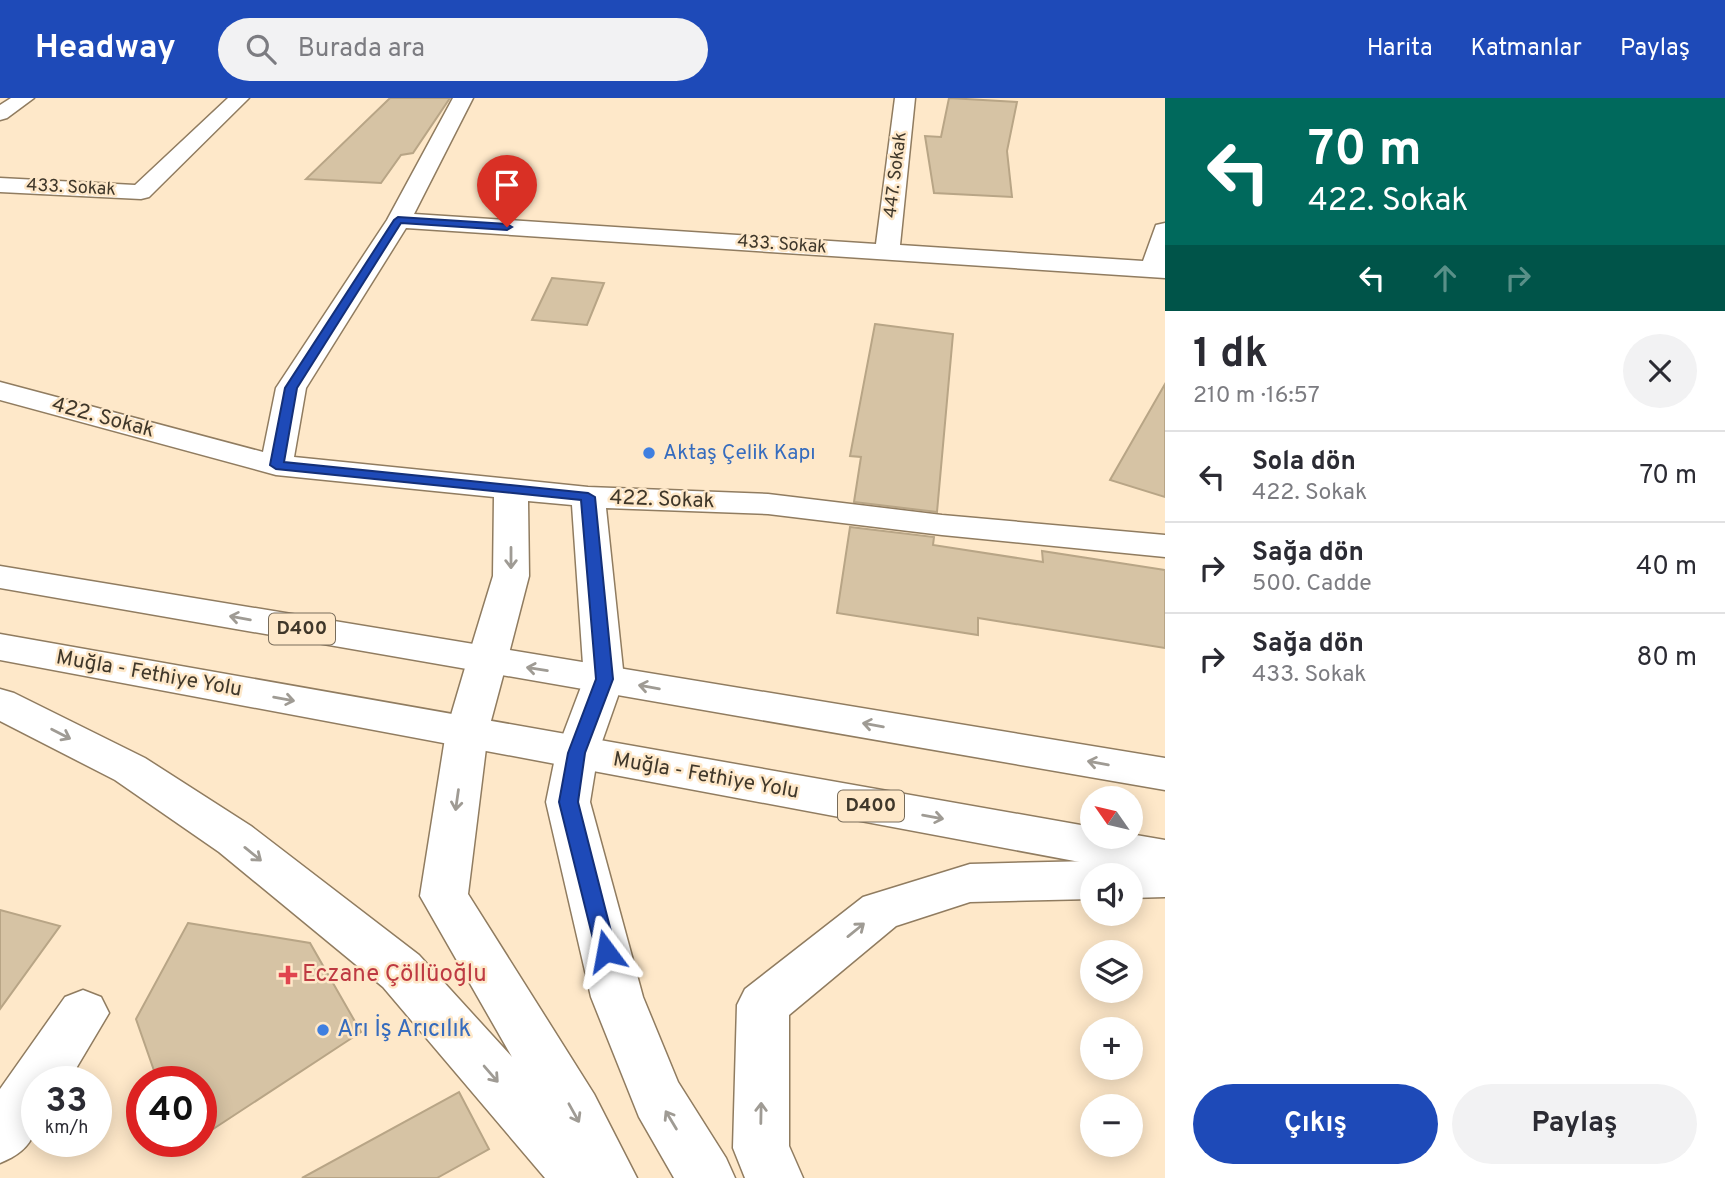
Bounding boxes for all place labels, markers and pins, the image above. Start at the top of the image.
pin [477,155,537,227]
place label: Aktaş Çelik Kapı [663,440,816,467]
marker: Aktaş Çelik Kapı [641,445,657,461]
place label: Eczane Çöllüoğlu [302,960,487,990]
marker: Eczane Çöllüoğlu [280,967,296,983]
place label: Arı İş Arıcılık [337,1014,471,1045]
marker: Arı İş Arıcılık [315,1022,331,1038]

